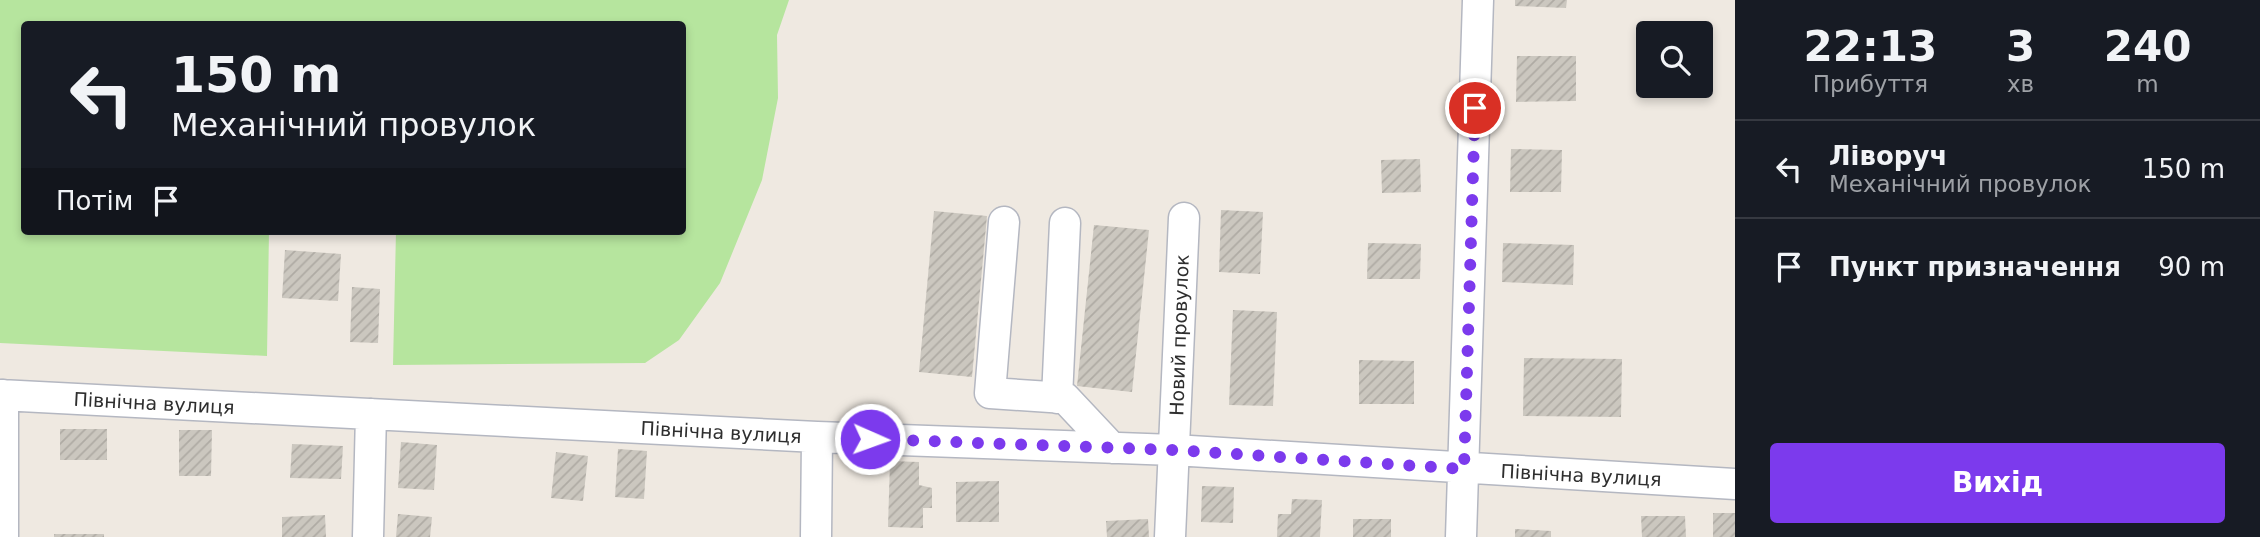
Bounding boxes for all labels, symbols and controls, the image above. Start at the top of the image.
map controls [1636,21,1713,98]
button: search [1636,21,1713,98]
text: 22:13 [1804,22,1937,71]
text: 3 [2006,22,2035,71]
text: 240 [2104,22,2191,71]
text: 150 m [171,47,341,104]
icon: left [56,49,147,140]
text: Прибуття [1813,71,1928,97]
text: хв [2007,71,2034,97]
text: m [2136,71,2159,97]
pin [1445,78,1505,138]
icon: arrive [1456,89,1494,127]
text: Механічний провулок [171,106,536,144]
text: Ліворуч [1829,141,1947,171]
icon: left [1770,150,1808,188]
text: 150 m [2142,154,2225,184]
text: Механічний провулок [1829,171,2092,197]
icon: arrive [147,182,185,220]
text: Потім [56,186,133,216]
icon: arrive [1770,248,1808,286]
text: Пункт призначення [1829,252,2121,282]
text: 90 m [2158,252,2225,282]
street label: Новий провулок [1165,254,1193,416]
street label: Північна вулиця [73,388,235,418]
position arrow [833,402,907,476]
street label: Північна вулиця [640,417,802,447]
button: Вихід [1770,443,2225,523]
street label: Північна вулиця [1500,460,1662,490]

